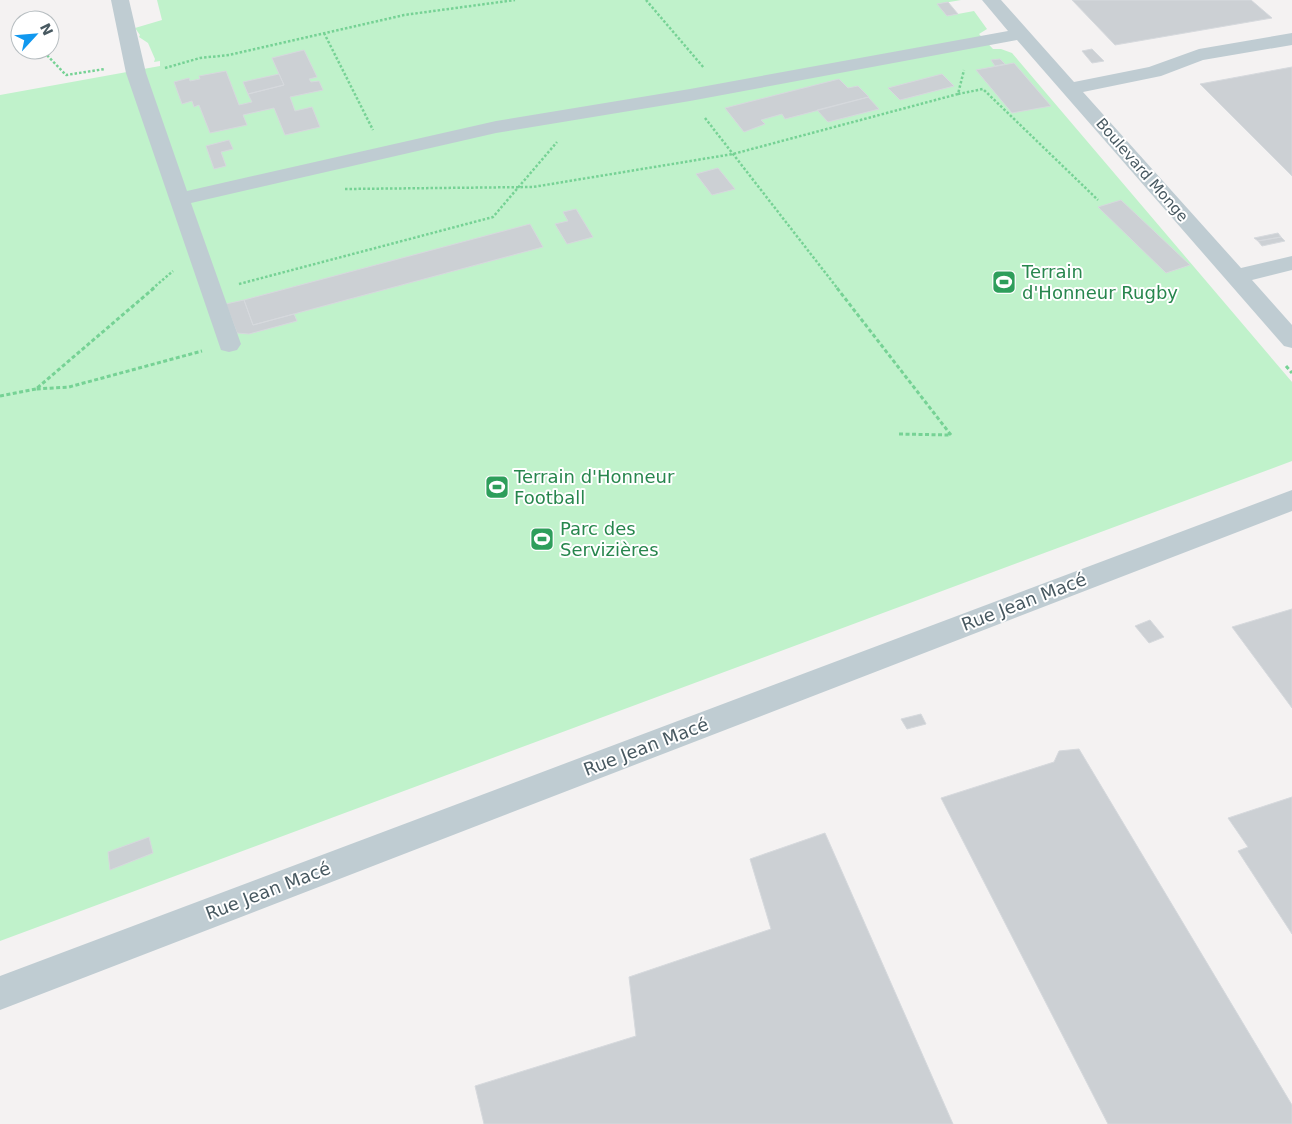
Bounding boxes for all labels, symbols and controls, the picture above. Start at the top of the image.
north arrow [10,10,60,60]
text: N [37,21,56,38]
street label: Boulevard Monge [1092,115,1192,225]
place label: Terrain d'Honneur Rugby [1021,261,1178,303]
sports icon: Terrain d'Honneur Rugby [991,269,1017,295]
place label: Terrain d'Honneur Football [513,466,675,508]
sports icon: Terrain d'Honneur Football [484,474,510,500]
place label: Parc des Servizières [560,518,659,560]
sports icon: Parc des Servizières [529,526,555,552]
street label: Rue Jean Macé [958,568,1089,635]
street label: Rue Jean Macé [580,713,711,780]
street label: Rue Jean Macé [202,857,333,924]

